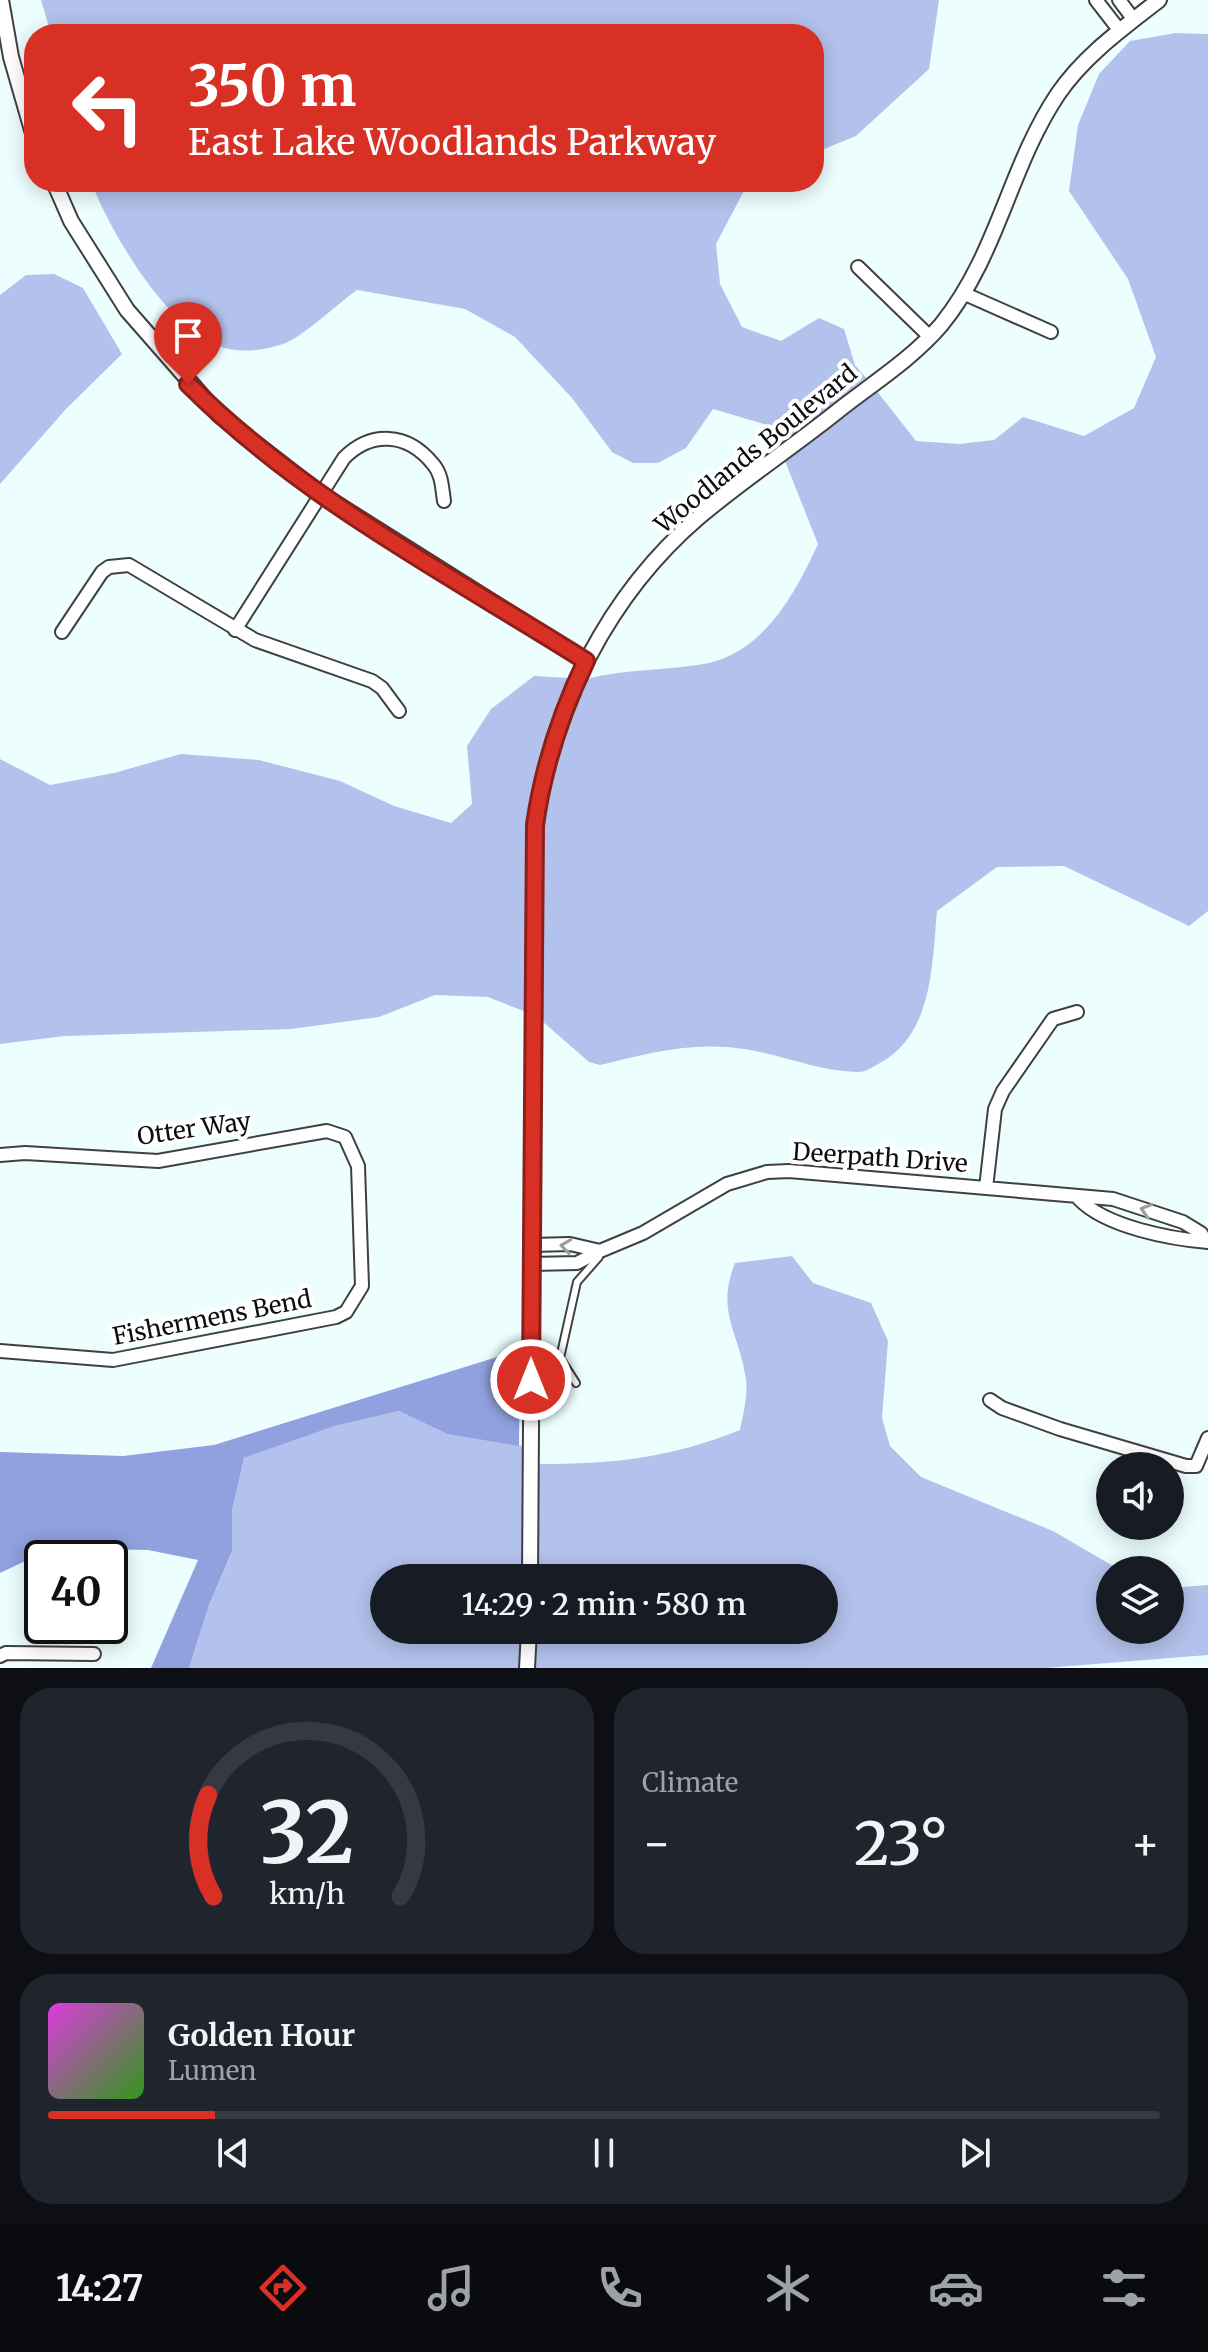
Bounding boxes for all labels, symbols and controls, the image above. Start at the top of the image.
text: 350 m [188,51,356,121]
icon: left [56,56,160,160]
text: East Lake Woodlands Parkway [188,120,716,165]
pin [154,302,222,384]
icon: arrive [166,314,210,358]
street label: Woodlands Boulevard [647,357,863,540]
street label: Otter Way [135,1105,253,1152]
street label: Deerpath Drive [791,1136,969,1179]
one-way arrow [1140,1203,1153,1219]
one-way arrow [559,1238,573,1255]
street label: Fishermens Bend [110,1283,314,1352]
position arrow [489,1338,573,1422]
map controls [1096,1452,1184,1644]
button: sound [1096,1452,1184,1540]
speed limit sign: 40 [24,1540,128,1644]
button: layers [1096,1556,1184,1644]
text: 14:29 · 2 min · 580 m [462,1585,746,1623]
text: Climate [642,1766,738,1799]
text: 32 [260,1781,354,1886]
text: 23° [854,1806,948,1881]
text: − [642,1816,671,1871]
text: + [1131,1816,1160,1871]
text: km/h [269,1876,345,1912]
text: Golden Hour [168,2016,355,2054]
text: Lumen [168,2054,257,2087]
icon: previous [211,2131,255,2175]
icon: pause [582,2131,626,2175]
icon: next [953,2131,997,2175]
icon: directions [255,2260,311,2316]
icon: music [423,2260,479,2316]
icon: phone [592,2260,648,2316]
icon: climate [760,2260,816,2316]
icon: car [928,2260,984,2316]
icon: filters [1096,2260,1152,2316]
text: 14:27 [56,2266,143,2311]

